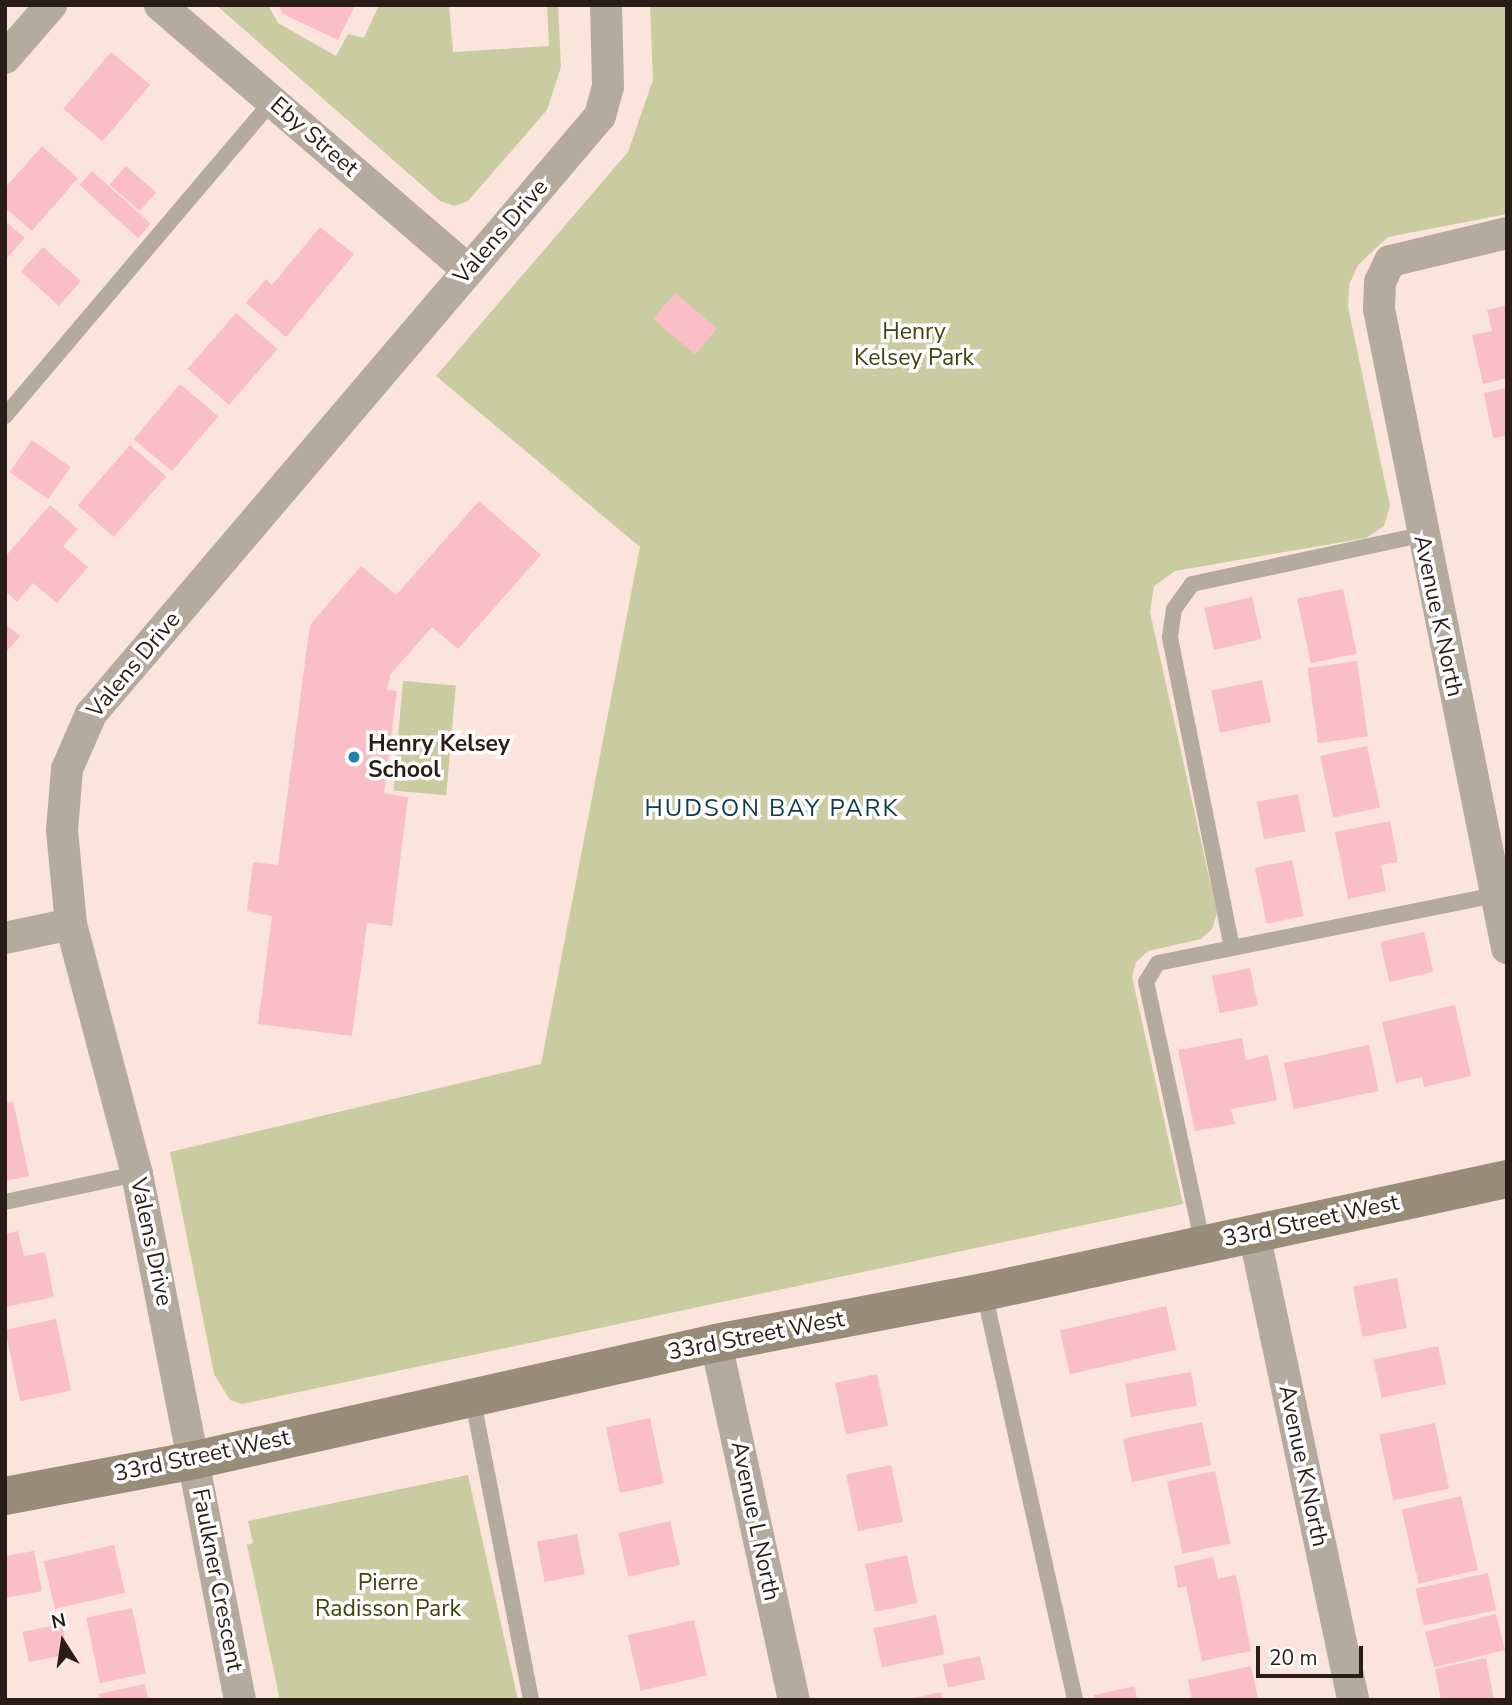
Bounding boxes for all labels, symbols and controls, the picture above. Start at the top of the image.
street label: Eby Street [265,91,363,183]
street label: Valens Drive [448,174,554,290]
park label: Henry Kelsey Park [854,318,974,372]
street label: Avenue K North [1407,533,1469,699]
street label: Valens Drive [82,606,186,724]
place label: Henry Kelsey School [368,730,510,784]
marker: Henry Kelsey School [346,749,362,765]
district label: HUDSON BAY PARK [646,795,898,823]
street label: Valens Drive [124,1175,178,1309]
street label: 33rd Street West [1221,1189,1401,1253]
street label: 33rd Street West [666,1305,846,1367]
street label: Avenue K North [1272,1383,1334,1549]
street label: 33rd Street West [112,1424,292,1488]
street label: Avenue L North [725,1439,785,1603]
street label: Faulkner Crescent [186,1486,248,1674]
park label: Pierre Radisson Park [315,1569,461,1623]
north arrow [28,1607,98,1677]
text: N [49,1607,68,1636]
scale bar [1260,1632,1367,1676]
text: 20 m [1269,1644,1318,1672]

